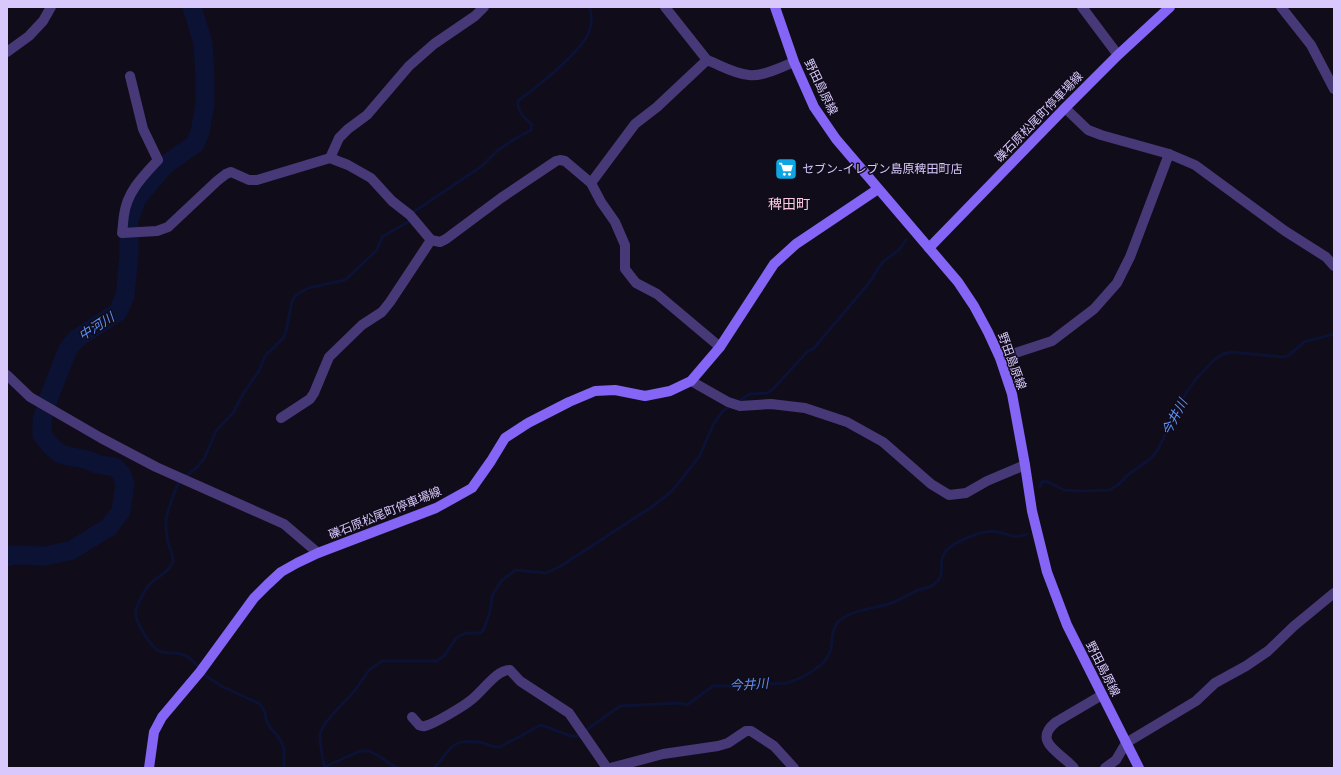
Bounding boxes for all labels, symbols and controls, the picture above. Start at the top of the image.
street label: 野田島原線 [802,57,840,117]
street label: 礫石原松尾町停車場線 [992,69,1086,165]
supermarket icon: セブン-イレブン島原稗田町店 [773,156,799,182]
place label: セブン-イレブン島原稗田町店 [802,162,963,176]
district label: 稗田町 [768,196,810,212]
water label: 中河川 [76,308,118,343]
street label: 野田島原線 [995,330,1029,392]
water label: 今井川 [1159,395,1191,438]
street label: 礫石原松尾町停車場線 [327,484,443,542]
street label: 野田島原線 [1083,639,1123,699]
water label: 今井川 [729,676,771,693]

